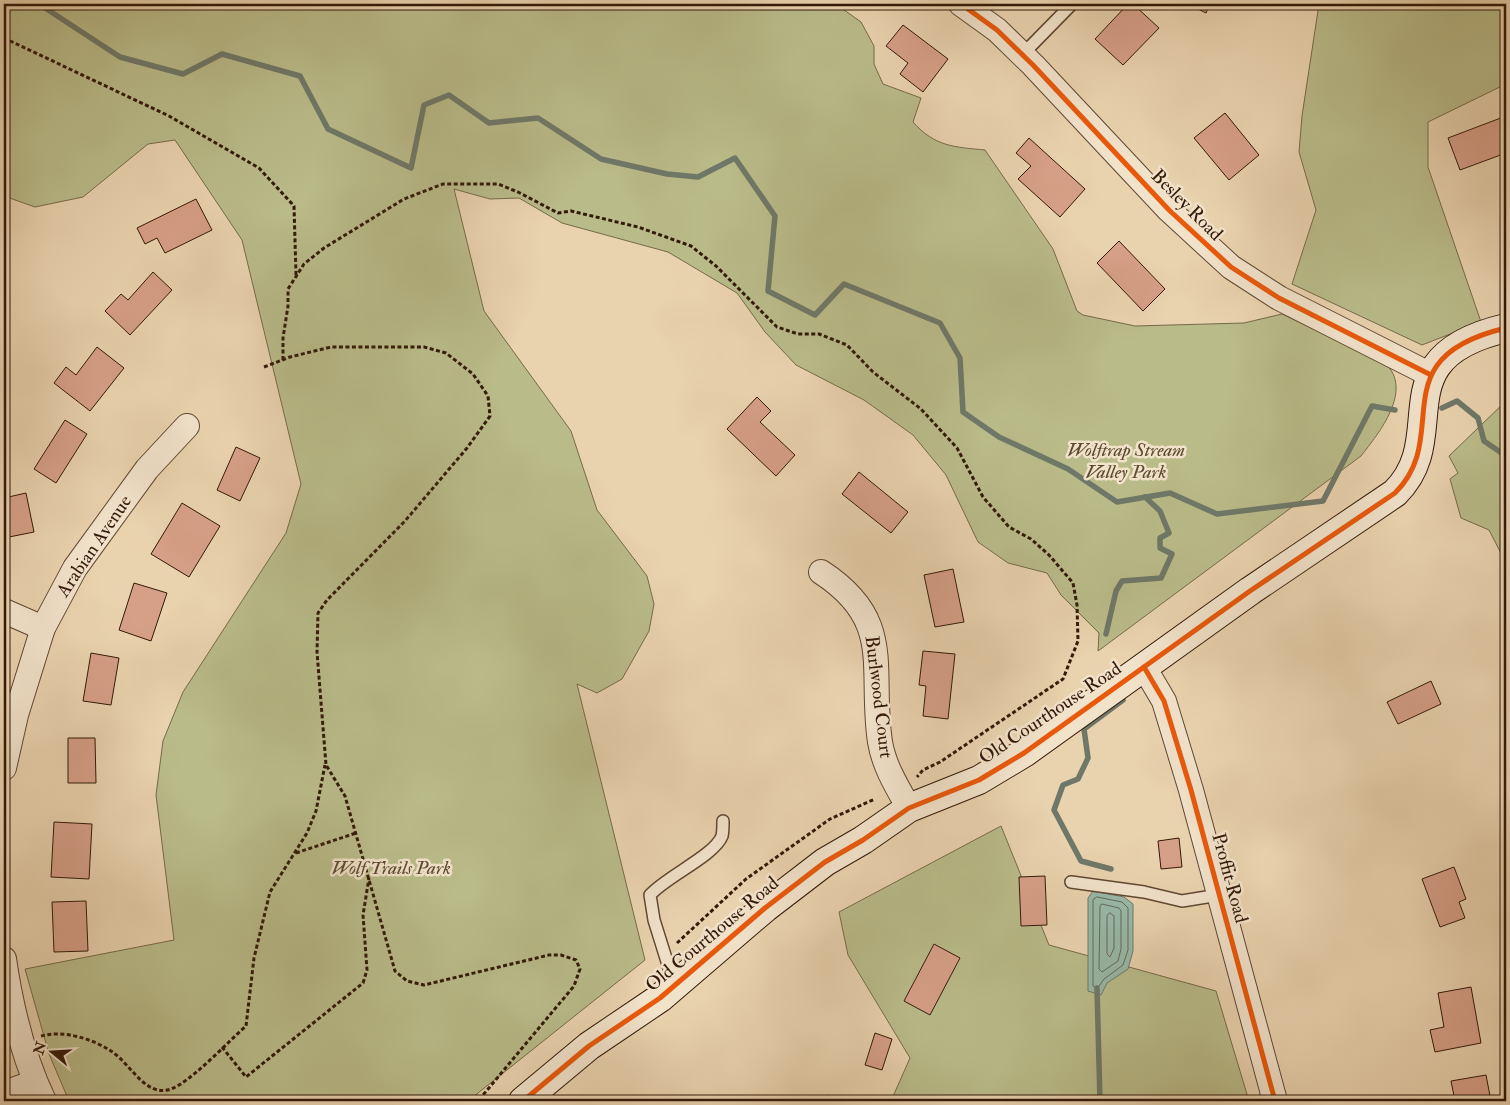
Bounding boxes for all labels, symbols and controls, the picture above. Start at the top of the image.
street label: Besley Road [1146,164,1228,246]
park label: Wolftrap Stream Valley Park [1067,438,1185,484]
street label: Arabian Avenue [51,490,137,602]
street label: Burlwood Court [860,634,898,760]
street label: Old Courthouse Road [974,656,1126,770]
street label: Proffit Road [1206,830,1254,926]
park label: Wolf Trails Park [331,856,451,880]
street label: Old Courthouse Road [640,871,784,997]
north arrow [28,1028,78,1078]
text: N [30,1039,50,1058]

